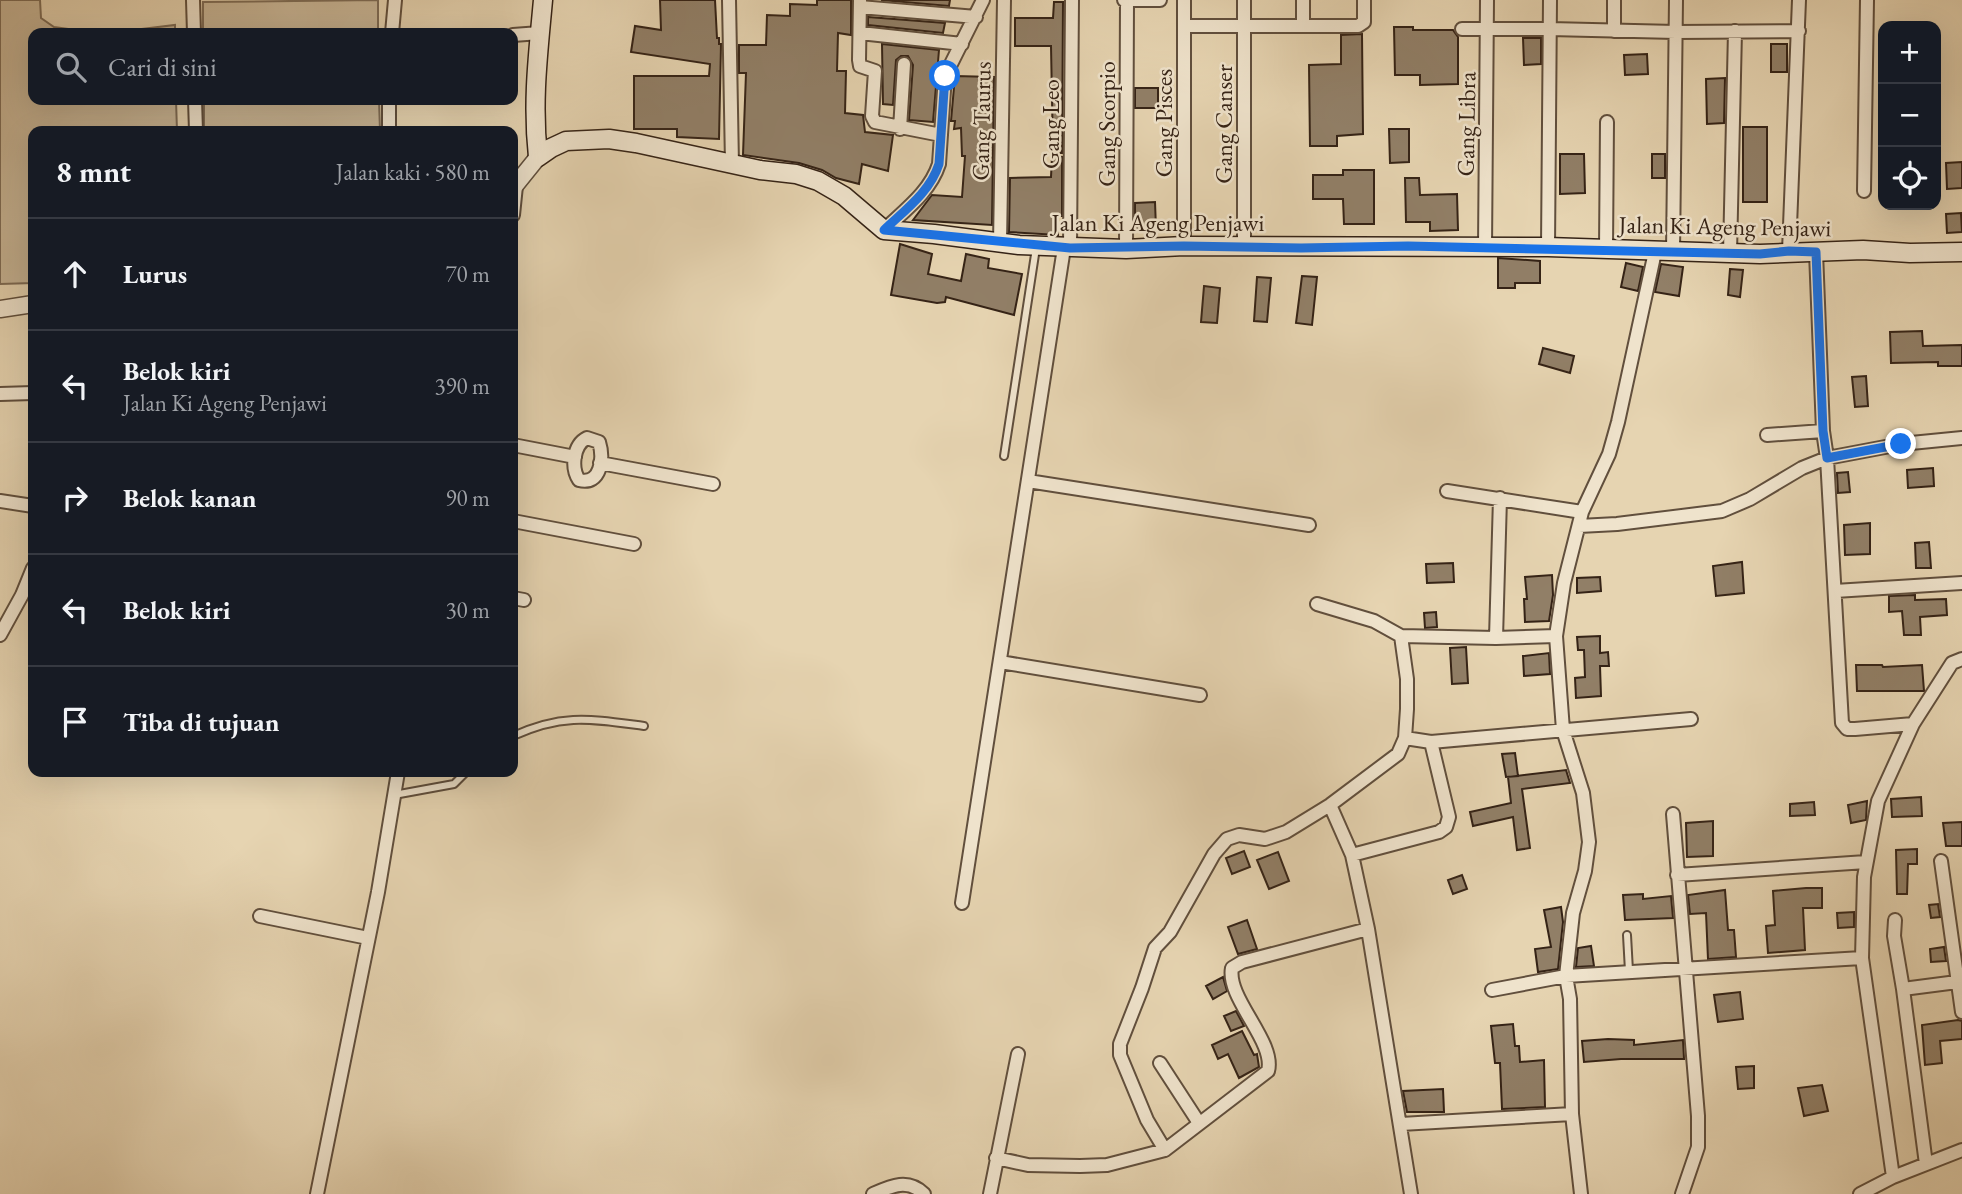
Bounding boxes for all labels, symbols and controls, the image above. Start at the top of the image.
map controls [1878,21,1941,210]
button: + [1878,21,1941,84]
search box [28,28,518,105]
icon: search [52,48,90,86]
text: Cari di sini [108,50,217,84]
route start [929,60,960,91]
street label: Gang Taurus [964,61,998,181]
street label: Gang Scorpio [1091,61,1122,187]
street label: Gang Canser [1208,64,1239,184]
street label: Gang Pisces [1148,69,1179,177]
street label: Gang Libra [1450,71,1482,177]
street label: Gang Leo [1035,79,1066,169]
button: − [1878,84,1941,147]
button: locate [1878,147,1941,210]
text: 8 mnt [56,152,131,191]
text: Jalan kaki · 580 m [336,157,490,187]
street label: Jalan Ki Ageng Penjawi [1050,207,1265,238]
street label: Jalan Ki Ageng Penjawi [1616,209,1832,243]
icon: ahead [56,255,94,293]
text: Lurus [123,257,187,291]
text: 70 m [445,259,490,289]
text: Belok kiri [123,354,230,388]
icon: left [56,367,94,405]
text: 390 m [434,371,490,401]
text: Jalan Ki Ageng Penjawi [123,388,327,418]
route end [1885,428,1916,459]
icon: right [56,479,94,517]
text: Belok kanan [123,481,257,515]
text: 90 m [445,483,490,513]
icon: left [56,591,94,629]
text: Belok kiri [123,593,230,627]
text: 30 m [445,595,490,625]
icon: arrive [56,703,94,741]
text: Tiba di tujuan [123,705,279,739]

